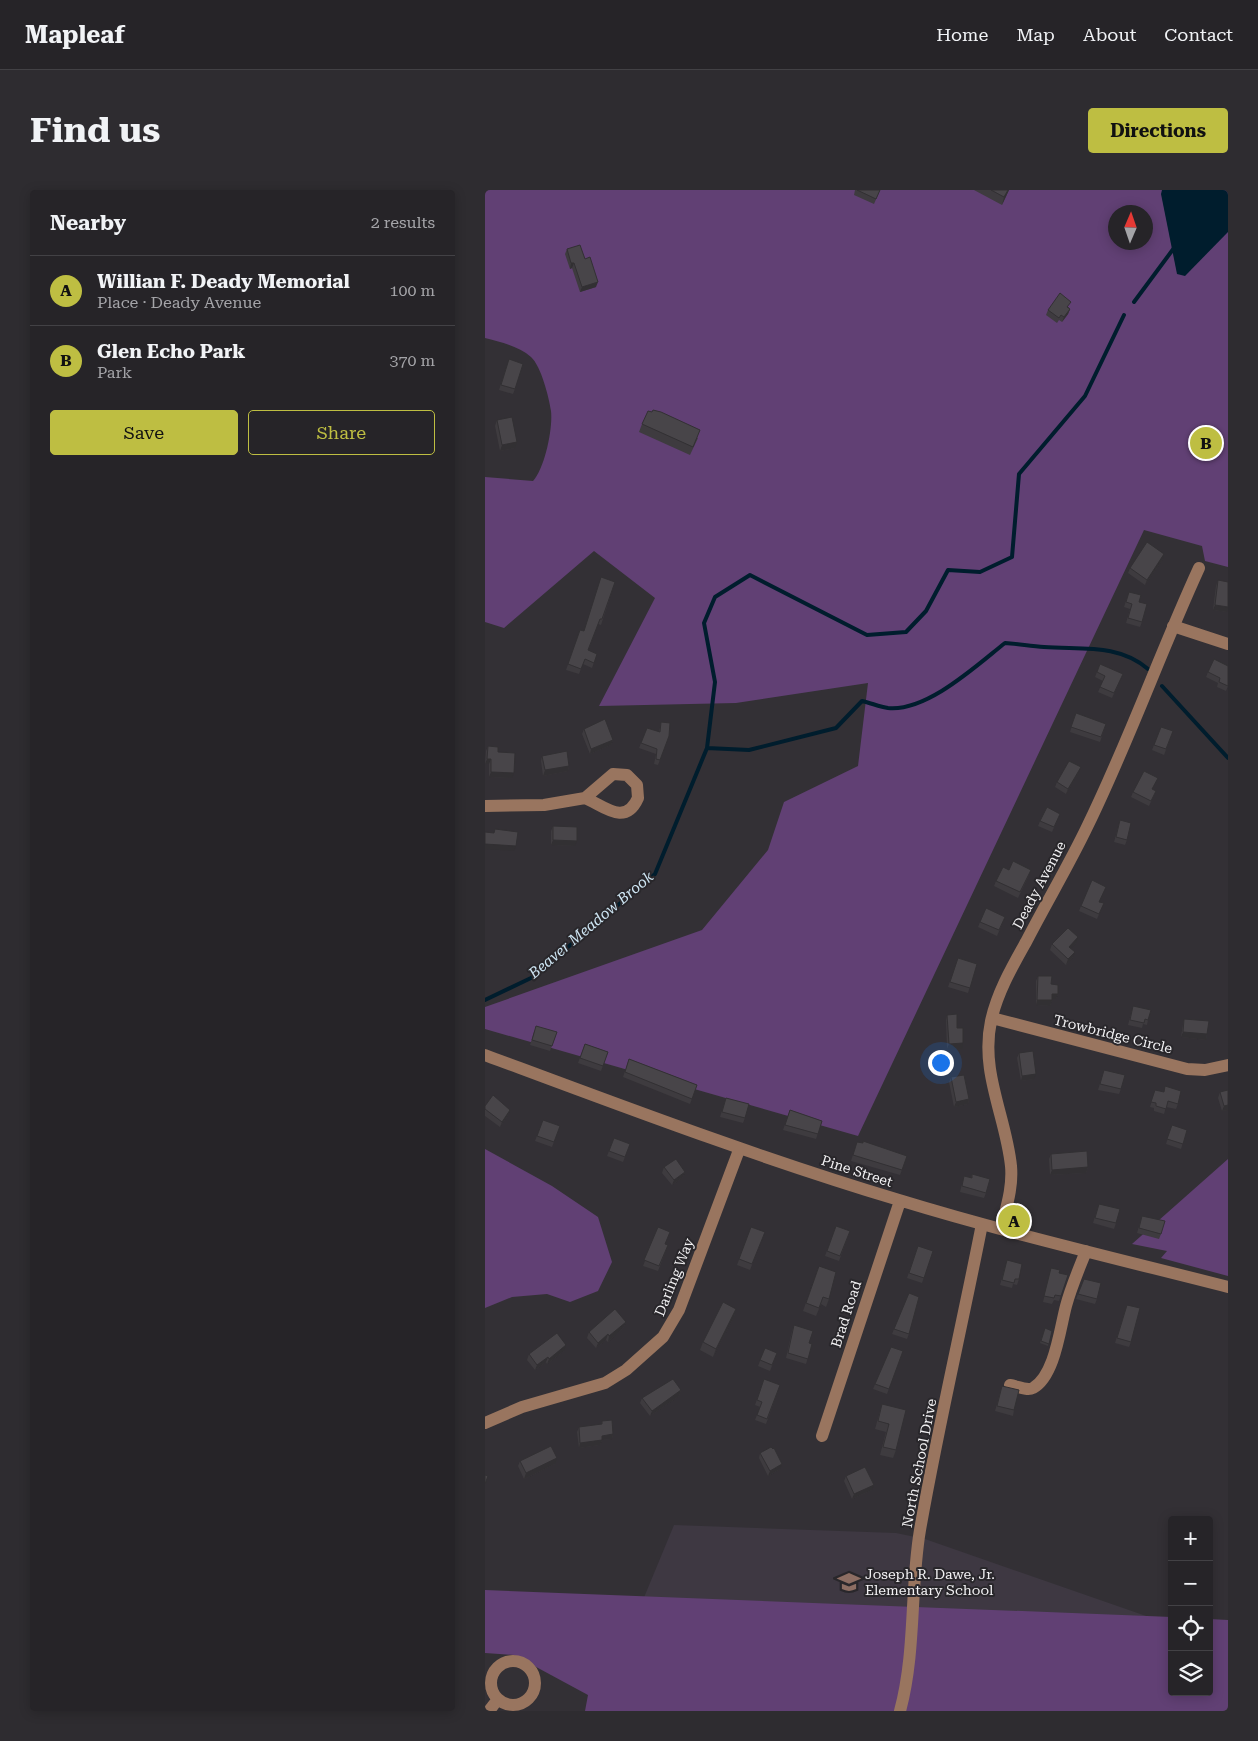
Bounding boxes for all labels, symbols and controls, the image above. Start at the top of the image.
text: Mapleaf [25,21,125,49]
text: Home [936,24,988,45]
text: Map [1016,24,1055,45]
text: About [1083,24,1136,45]
text: Contact [1164,24,1233,45]
button: Directions [1088,108,1228,153]
text: Find us [30,110,160,151]
north arrow [1108,205,1153,250]
text: Nearby [50,211,126,235]
text: 2 results [371,213,435,232]
text: Willian F. Deady Memorial [97,270,350,293]
text: A [60,281,72,300]
text: 100 m [389,281,435,300]
text: Place · Deady Avenue [97,293,261,312]
text: Glen Echo Park [97,340,245,363]
text: B [60,351,72,370]
text: 370 m [389,351,435,370]
text: Park [97,363,132,382]
button: Save [50,410,238,455]
button: Share [248,410,435,455]
pin: B [1190,424,1222,462]
street label: Deady Avenue [1009,838,1069,932]
water label: Beaver Meadow Brook [524,867,658,983]
street label: Trowbridge Circle [1052,1011,1174,1057]
your location [928,1050,954,1076]
street label: Pine Street [819,1152,895,1190]
pin: A [998,1202,1030,1240]
street label: Darling Way [651,1235,697,1318]
street label: Brad Road [828,1279,864,1349]
street label: North School Drive [899,1397,939,1529]
map controls [1168,1516,1213,1696]
button: + [1168,1516,1213,1561]
button: − [1168,1561,1213,1606]
place label: Joseph R. Dawe, Jr. Elementary School [865,1566,995,1598]
school or university icon: Joseph R. Dawe, Jr. Elementary School [836,1569,862,1595]
button: locate [1168,1606,1213,1651]
button: layers [1168,1651,1213,1696]

